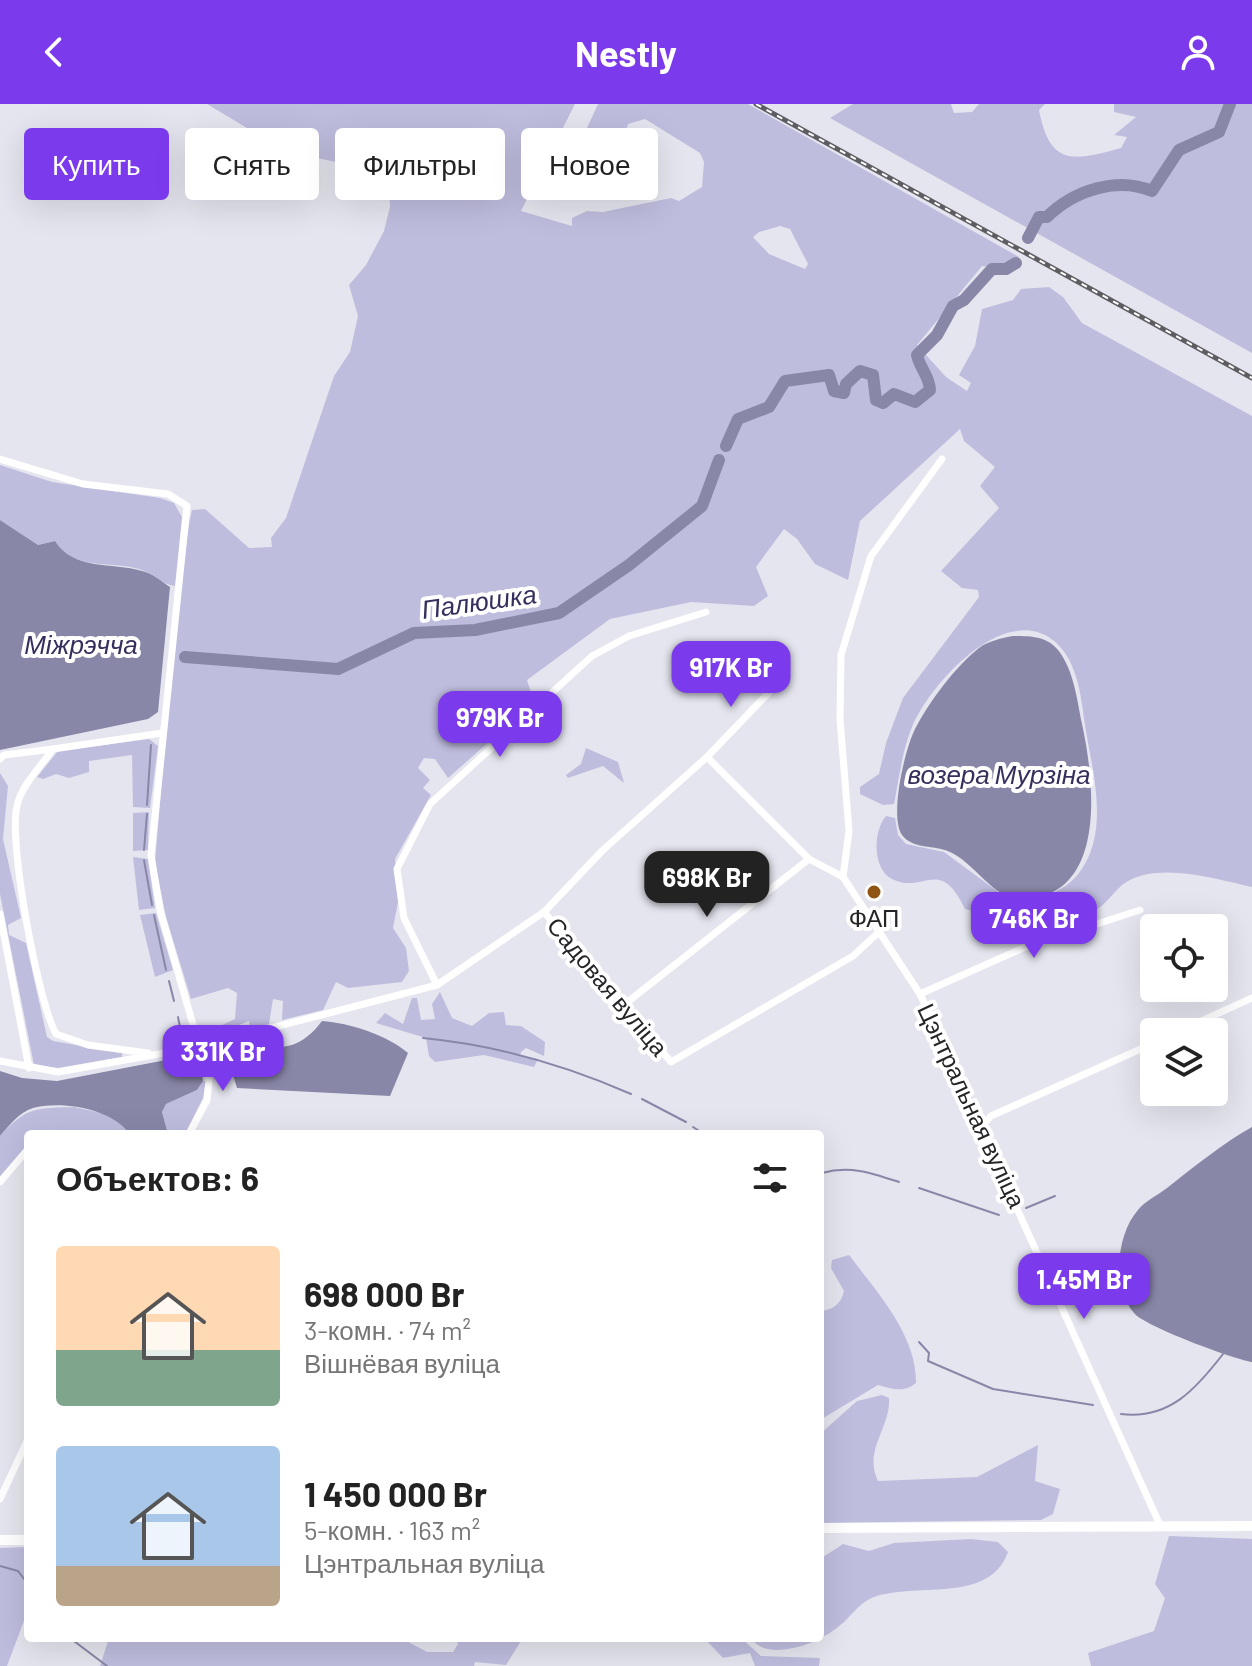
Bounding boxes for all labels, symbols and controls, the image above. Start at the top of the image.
icon: back [32,30,76,74]
icon: person [1176,30,1220,74]
text: Nestly [575,31,677,74]
chip: Купить [24,128,169,200]
chip: Снять [185,128,319,200]
chip: Фильтры [335,128,505,200]
chip: Новое [521,128,658,200]
water label: Палюшка [419,577,538,624]
water label: Міжрэчча [24,628,138,659]
pin: 917K Br [657,641,805,709]
text: 917K Br [690,651,772,682]
pin: 979K Br [426,691,574,759]
text: 979K Br [456,701,544,732]
water label: возера Мурзіна [907,758,1091,789]
pin: 698K Br [633,851,781,919]
text: 698K Br [662,861,752,892]
marker: ФАП [865,883,883,901]
pin: 746K Br [960,892,1108,960]
text: 746K Br [989,902,1079,933]
place label: ФАП [849,903,899,932]
street label: Садовая вуліца [542,911,675,1062]
map controls [1140,914,1228,1106]
button: locate [1140,914,1228,1002]
street label: Цэнтральная вуліца [912,999,1033,1213]
button: layers [1140,1018,1228,1106]
pin: 331K Br [149,1025,297,1093]
text: 331K Br [181,1035,265,1066]
icon: filters [748,1156,792,1200]
text: Объектов: 6 [56,1157,259,1198]
pin: 1.45M Br [1001,1253,1167,1321]
text: 1.45M Br [1036,1263,1132,1294]
text: 698 000 Br [304,1273,465,1314]
icon: home [120,1278,216,1374]
text: 3-комн. · 74 m² [304,1314,471,1345]
text: Вішнёвая вуліца [304,1347,500,1378]
text: 1 450 000 Br [304,1473,487,1514]
icon: home [120,1478,216,1574]
text: 5-комн. · 163 m² [304,1514,480,1545]
text: Цэнтральная вуліца [304,1547,544,1578]

